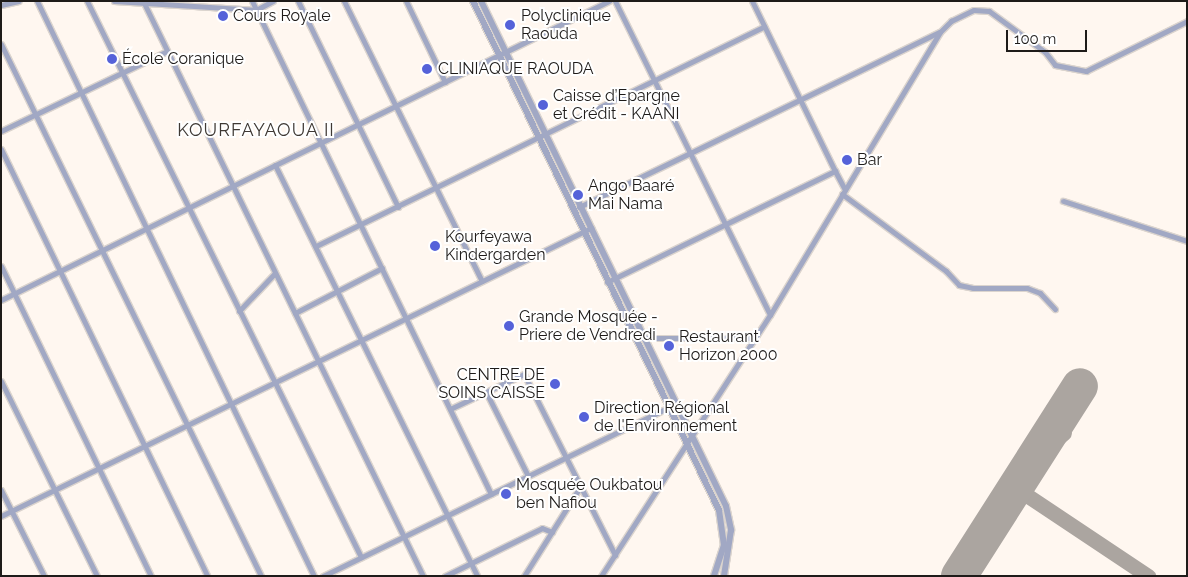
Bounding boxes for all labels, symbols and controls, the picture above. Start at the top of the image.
place label: Cours Royale [233,6,331,26]
place label: Polyclinique Raouda [521,6,611,44]
marker: Cours Royale [217,10,229,22]
marker: Polyclinique Raouda [503,18,517,32]
scale bar [1008,20,1089,52]
text: 100 m [1014,30,1056,48]
place label: École Coranique [122,49,244,69]
marker: École Coranique [106,53,118,65]
place label: CLINIAQUE RAOUDA [438,59,594,79]
marker: CLINIAQUE RAOUDA [420,62,434,76]
place label: Caisse d’Epargne et Crédit - KAANI [553,86,680,124]
marker: Caisse d’Epargne et Crédit - KAANI [537,99,549,111]
district label: KOURFAYAOUA II [175,119,337,141]
place label: Bar [857,150,882,170]
marker: Bar [841,154,853,166]
place label: Ango Baaré Mai Nama [588,176,674,214]
marker: Ango Baaré Mai Nama [572,189,584,201]
place label: Kourfeyawa Kindergarden [445,227,546,265]
marker: Kourfeyawa Kindergarden [429,240,441,252]
place label: Grande Mosquée - Priere de Vendredi [519,307,658,345]
marker: Grande Mosquée - Priere de Vendredi [503,320,515,332]
place label: Restaurant Horizon 2000 [679,327,778,365]
marker: Restaurant Horizon 2000 [663,340,675,352]
place label: CENTRE DE SOINS CAISSE [438,365,545,403]
marker: CENTRE DE SOINS CAISSE [549,378,561,390]
place label: Direction Régional de l'Environnement [594,398,737,436]
marker: Direction Régional de l'Environnement [578,411,590,423]
place label: Mosquée Oukbatou ben Nafiou [516,475,662,513]
marker: Mosquée Oukbatou ben Nafiou [500,488,512,500]

